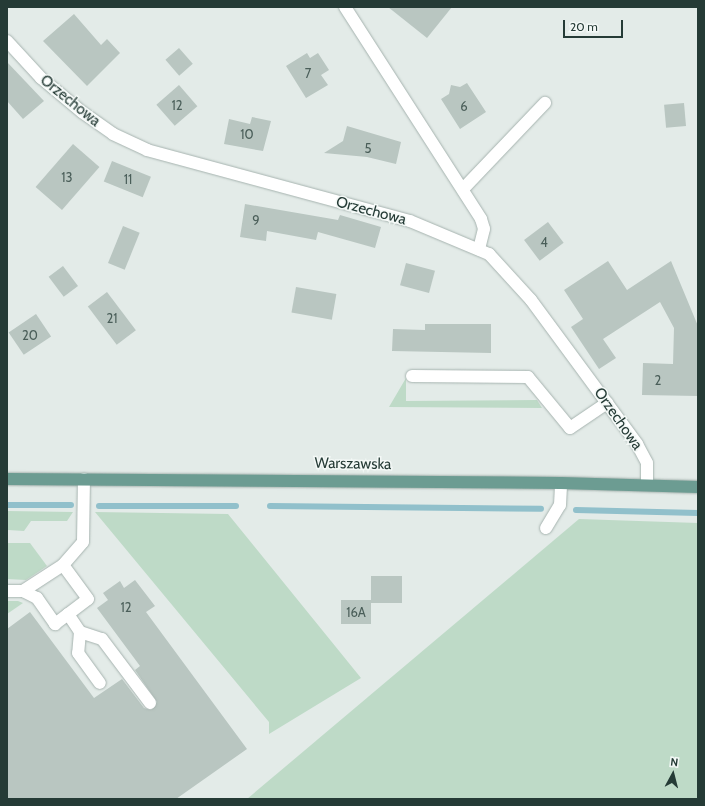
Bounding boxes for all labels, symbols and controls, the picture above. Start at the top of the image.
scale bar [565,12,625,38]
text: 20 m [570,19,598,34]
house number: 7 [305,65,311,81]
street label: Orzechowa [36,71,104,131]
house number: 12 [171,97,183,113]
house number: 6 [460,98,468,114]
house number: 10 [240,126,254,142]
house number: 5 [364,140,372,156]
house number: 13 [61,169,73,185]
house number: 11 [124,171,132,187]
street label: Orzechowa [334,193,408,229]
house number: 9 [252,212,260,228]
house number: 4 [540,234,548,250]
house number: 21 [106,310,118,326]
house number: 20 [22,327,38,343]
house number: 2 [655,372,661,388]
street label: Orzechowa [590,384,646,454]
street label: Warszawska [314,454,392,474]
house number: 12 [120,599,132,615]
house number: 16A [346,604,366,620]
north arrow [653,754,693,794]
text: N [670,755,679,770]

